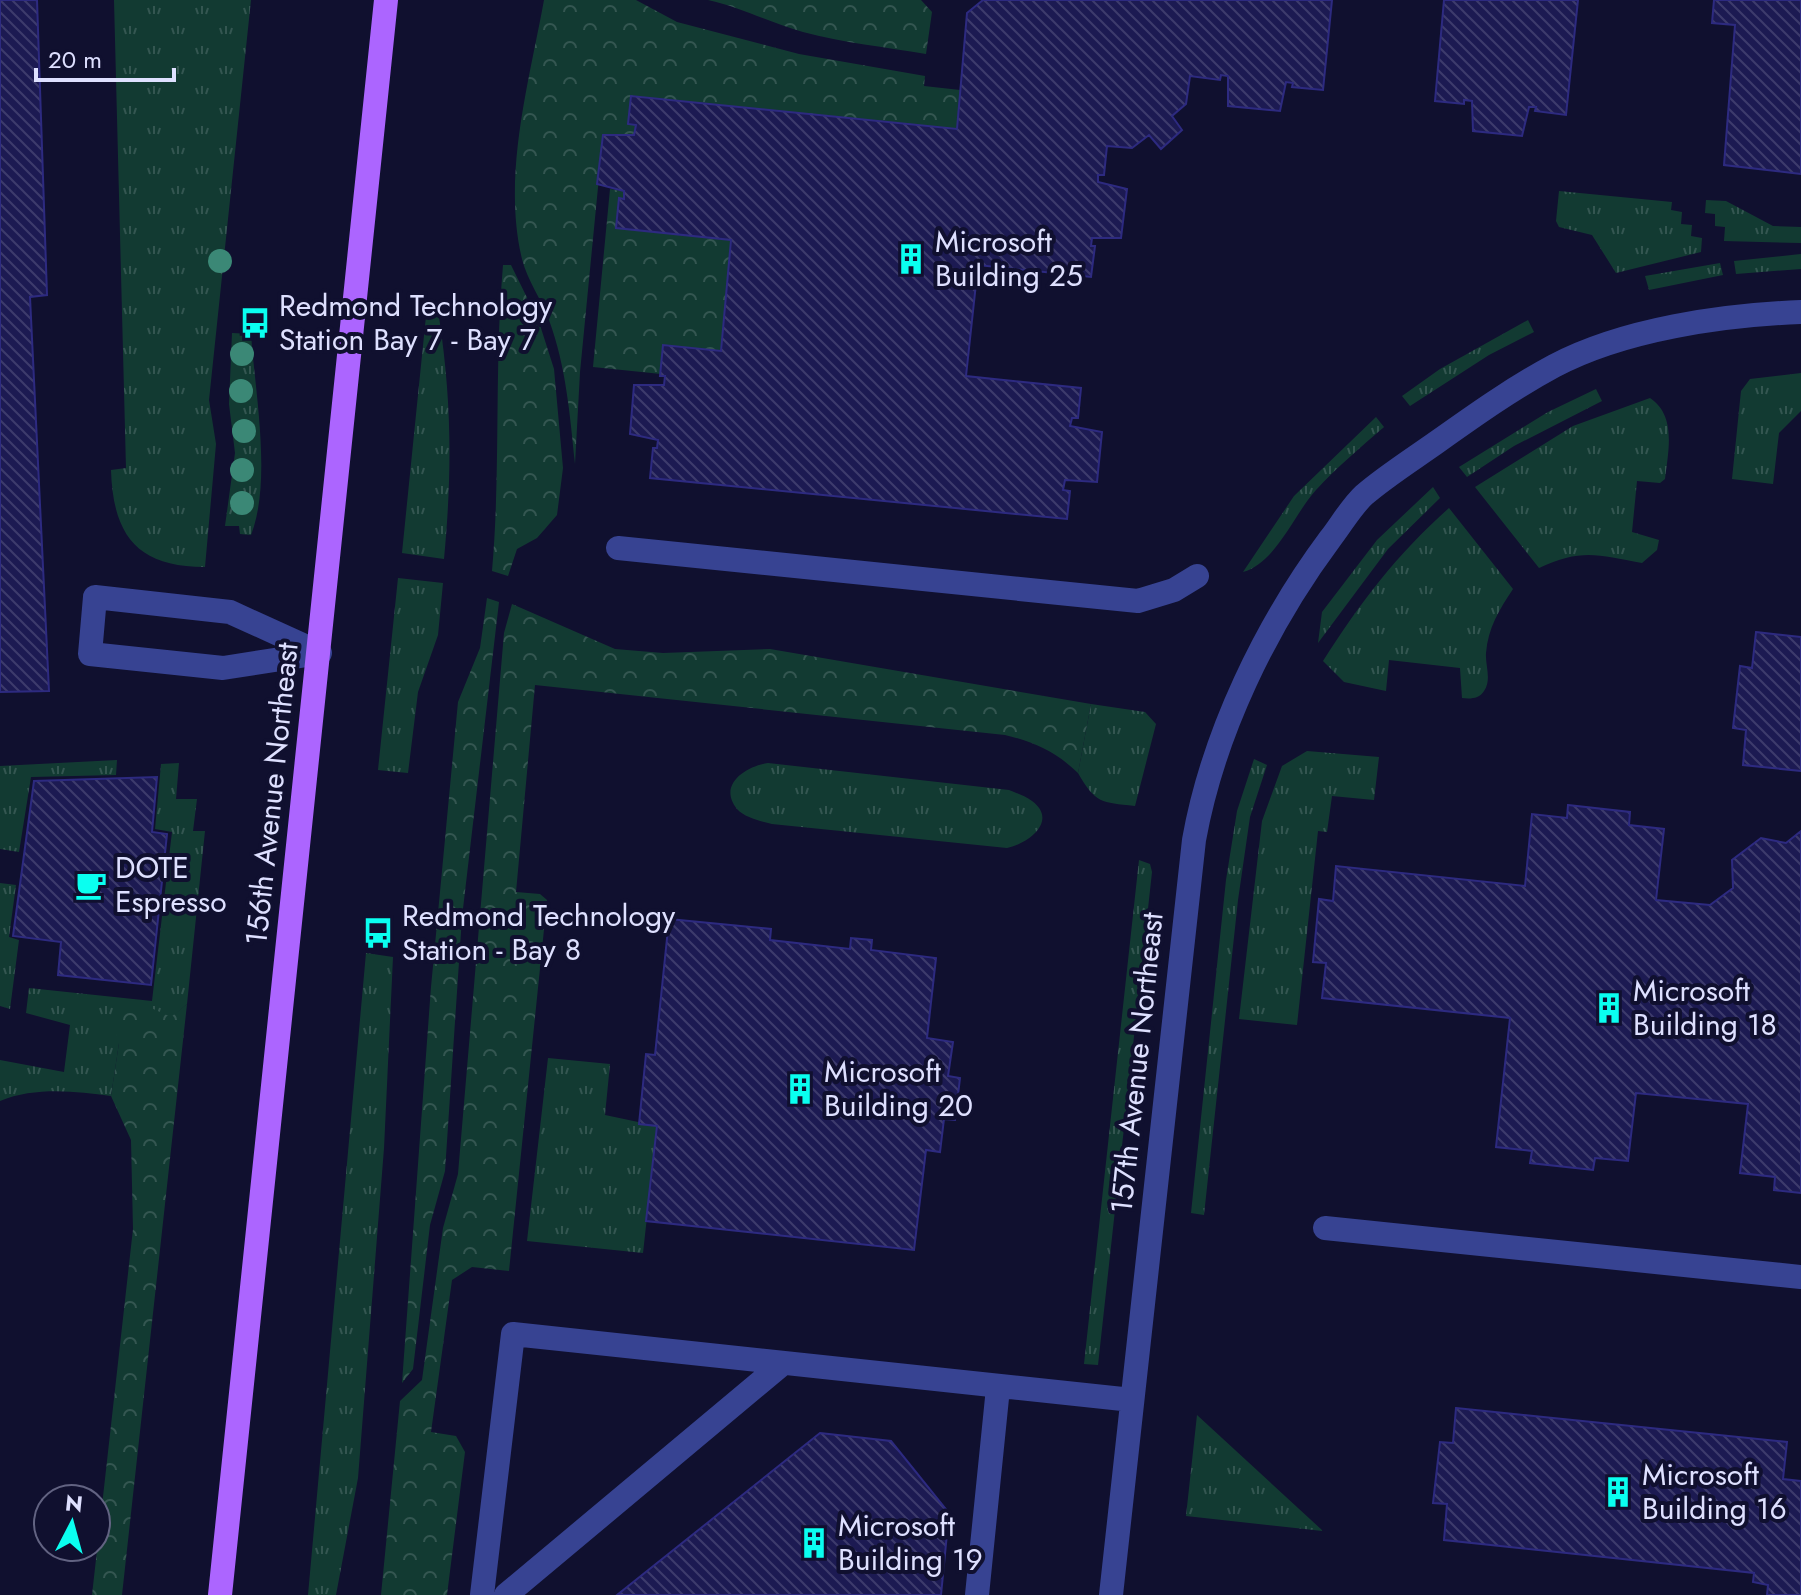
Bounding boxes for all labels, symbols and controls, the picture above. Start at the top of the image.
scale bar [36,32,174,82]
text: 20 m [48,42,102,77]
place label: Microsoft Building 25 [935,220,1083,297]
building icon: Microsoft Building 25 [894,242,928,276]
place label: Redmond Technology Station Bay 7 - Bay 7 [279,284,553,361]
bus stop icon: Redmond Technology Station Bay 7 - Bay 7 [238,306,272,340]
street label: 156th Avenue Northeast [234,640,309,947]
place label: DOTE Espresso [115,846,227,923]
cafe icon: DOTE Espresso [74,868,108,902]
place label: Redmond Technology Station - Bay 8 [402,894,676,971]
street label: 157th Avenue Northeast [1099,909,1174,1216]
bus stop icon: Redmond Technology Station - Bay 8 [361,916,395,950]
place label: Microsoft Building 18 [1633,969,1777,1046]
building icon: Microsoft Building 18 [1592,991,1626,1025]
place label: Microsoft Building 20 [824,1050,973,1127]
building icon: Microsoft Building 20 [783,1072,817,1106]
place label: Microsoft Building 16 [1642,1453,1787,1530]
building icon: Microsoft Building 16 [1601,1475,1635,1509]
north arrow [32,1483,112,1563]
text: N [64,1486,84,1520]
place label: Microsoft Building 19 [838,1504,983,1581]
building icon: Microsoft Building 19 [797,1526,831,1560]

